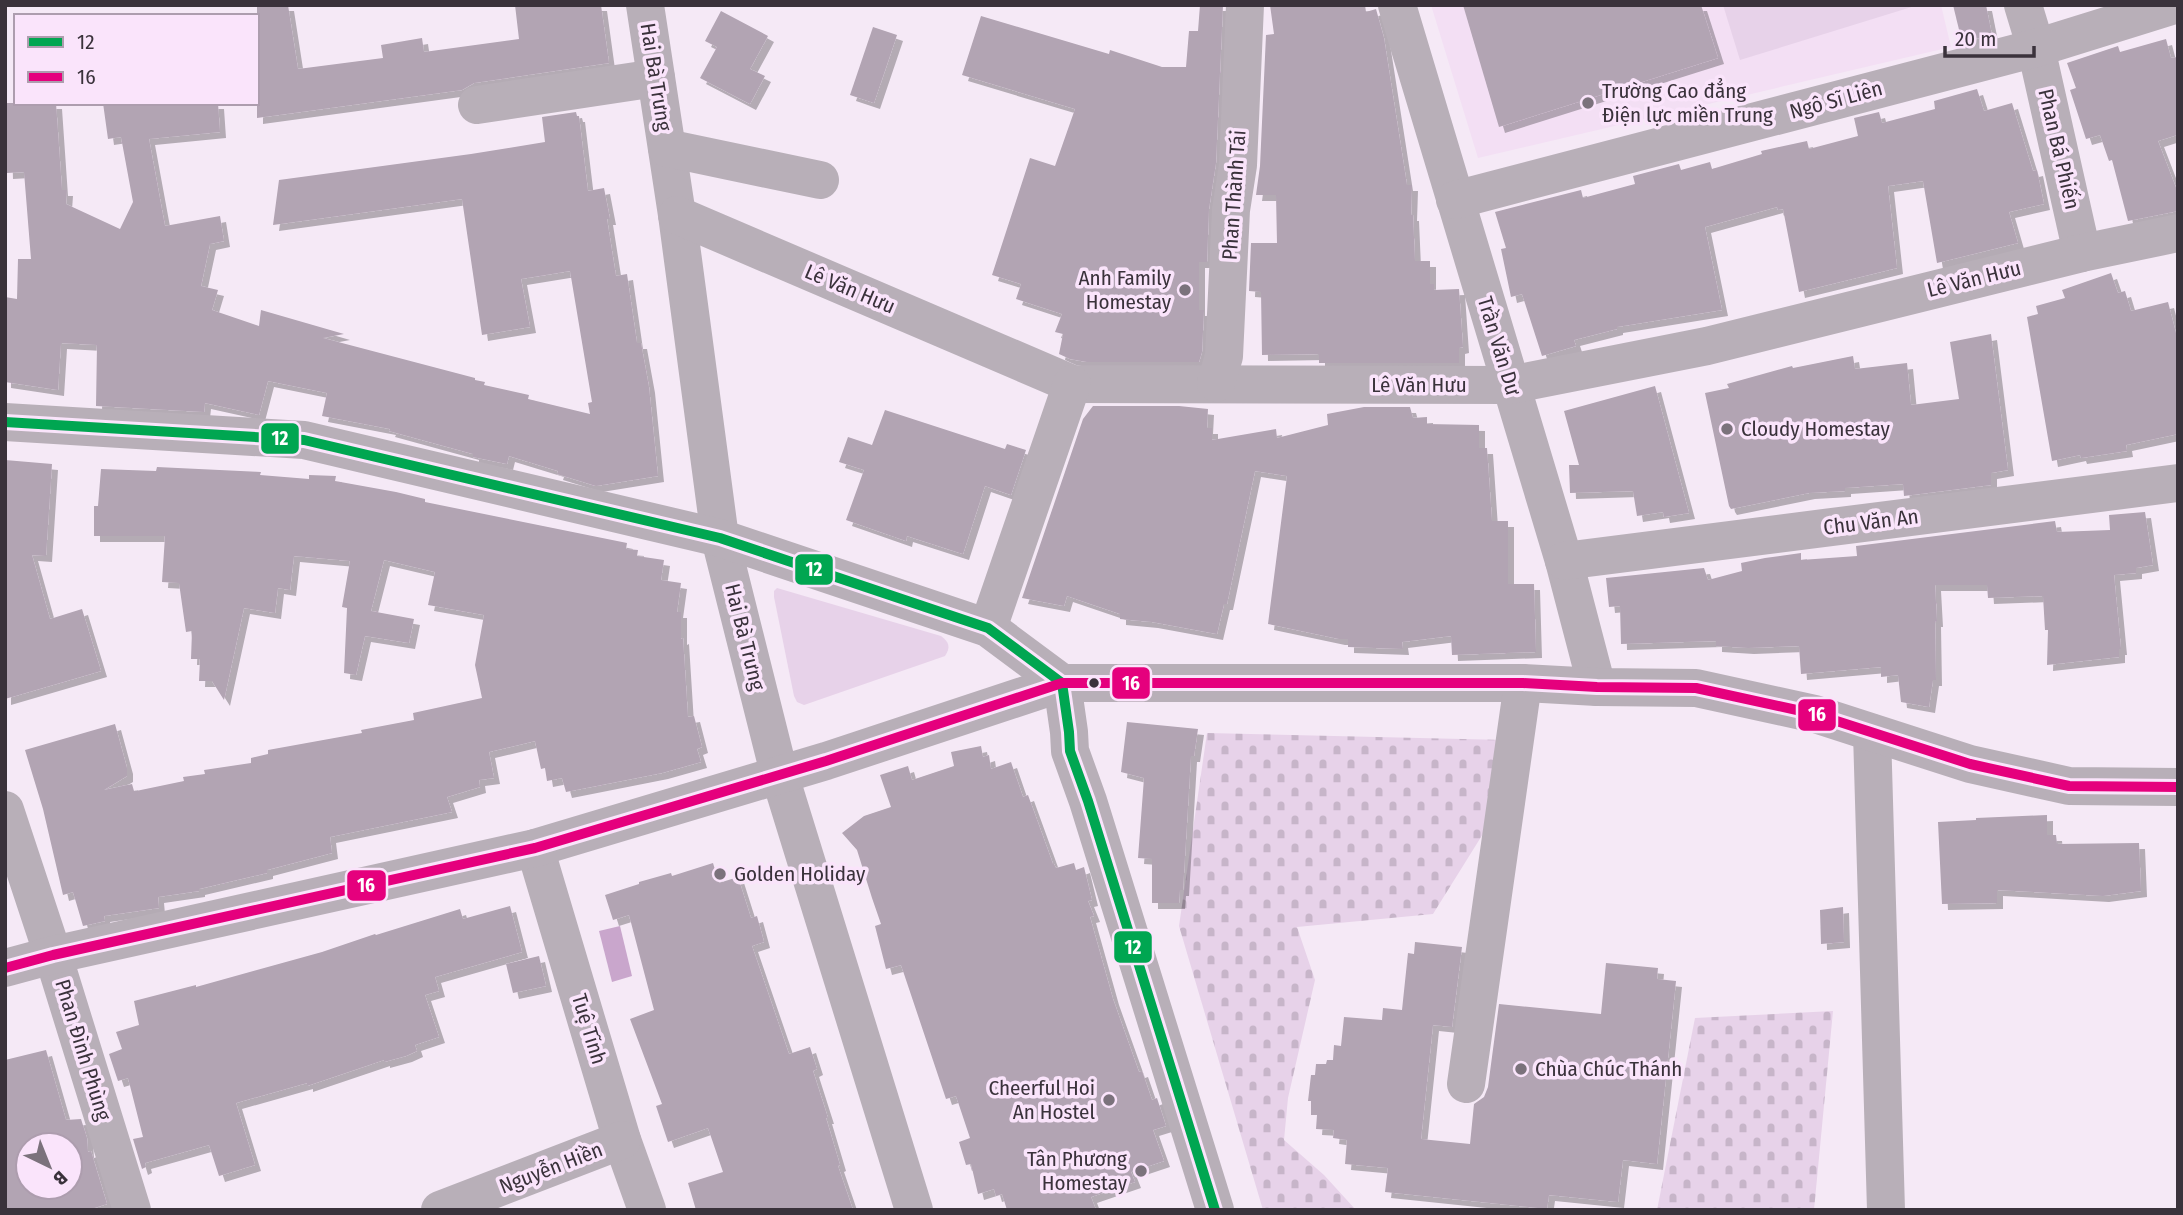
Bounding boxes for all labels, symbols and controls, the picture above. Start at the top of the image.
legend [14,14,259,105]
scale bar [1945,14,2034,58]
street label: Hai Bà Trưng [635,21,677,133]
text: 20 m [1955,26,1996,52]
text: 12 [77,29,94,55]
text: 16 [77,64,96,90]
street label: Ngô Sĩ Liên [1787,75,1885,125]
place label: Trường Cao đẳng Điện lực miền Trung [1602,78,1773,128]
street label: Phan Bá Phiến [2032,86,2086,212]
marker: Trường Cao đẳng Điện lực miền Trung [1580,95,1596,111]
street label: Phan Thành Tái [1216,129,1252,261]
street label: Lê Văn Hưu [1924,255,2024,303]
street label: Lê Văn Hưu [801,258,899,320]
place label: Anh Family Homestay [1079,265,1172,315]
marker: Anh Family Homestay [1177,282,1193,298]
street label: Trần Văn Dư [1472,293,1526,399]
street label: Lê Văn Hưu [1371,372,1467,398]
place label: Cloudy Homestay [1741,416,1890,442]
marker: Cloudy Homestay [1719,421,1735,437]
line badge: 12 [260,422,300,455]
text: 12 [272,427,289,450]
street label: Chu Văn An [1822,503,1920,541]
line badge: 12 [794,553,834,586]
text: 12 [806,558,823,581]
street label: Hai Bà Trưng [719,581,771,693]
line badge: 16 [1111,666,1151,700]
text: 16 [1122,672,1140,695]
unlabelled marker [1087,676,1101,690]
line badge: 16 [1797,698,1837,732]
text: 16 [1808,703,1826,726]
place label: Golden Holiday [734,861,866,887]
marker: Golden Holiday [712,866,728,882]
line badge: 16 [346,869,387,902]
text: 16 [357,874,375,897]
line badge: 12 [1113,930,1153,964]
text: 12 [1125,936,1142,959]
street label: Phan Đình Phùng [49,976,117,1124]
street label: Tuệ Tĩnh [566,991,612,1067]
place label: Chùa Chúc Thánh [1535,1056,1682,1082]
marker: Chùa Chúc Thánh [1513,1061,1529,1077]
place label: Cheerful Hoi An Hostel [988,1075,1095,1125]
marker: Cheerful Hoi An Hostel [1101,1092,1117,1108]
north arrow [14,1131,84,1201]
street label: Nguyễn Hiền [496,1136,606,1200]
place label: Tân Phương Homestay [1027,1146,1128,1196]
marker: Tân Phương Homestay [1133,1163,1149,1179]
text: B [48,1166,72,1190]

